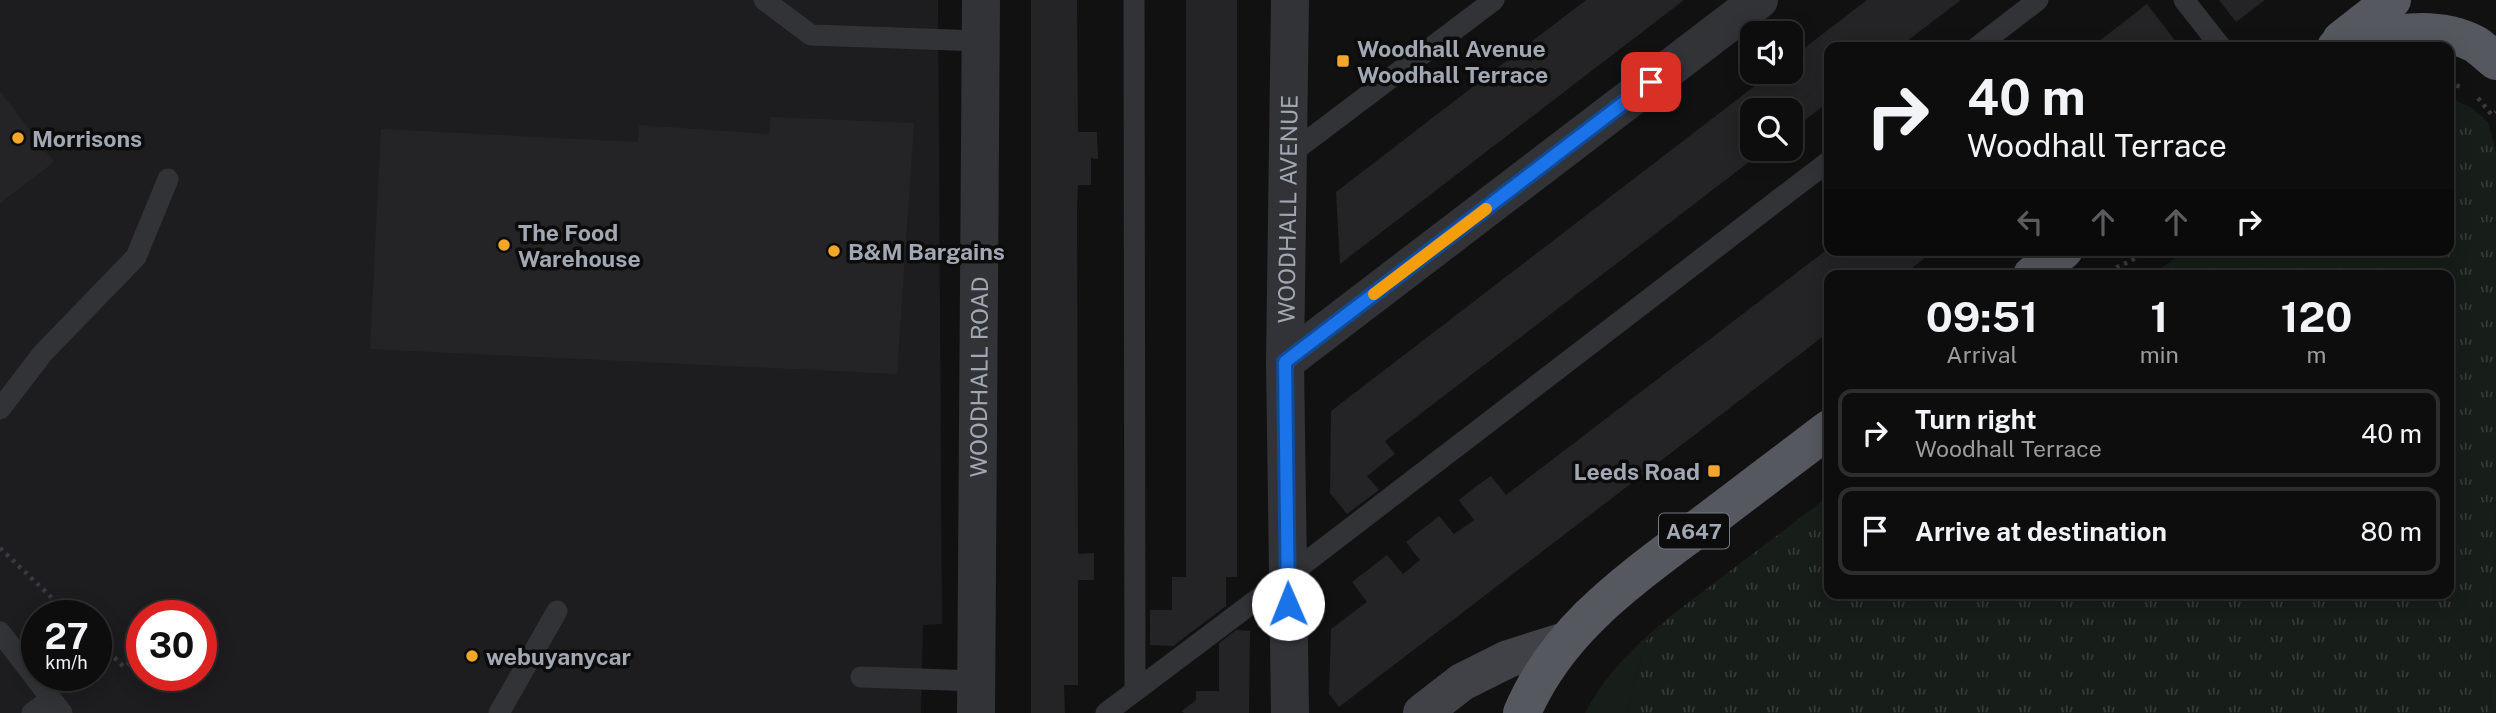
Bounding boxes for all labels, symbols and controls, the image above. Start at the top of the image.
map controls [1740,21,1803,161]
button: sound [1740,21,1803,84]
place label: Woodhall Avenue Woodhall Terrace [1357,35,1548,88]
pin [1621,52,1681,112]
marker: Woodhall Avenue Woodhall Terrace [1335,53,1351,69]
icon: arrive [1632,63,1670,101]
text: 40 m [1967,68,2086,126]
icon: right [1852,70,1943,161]
street label: WOODHALL AVENUE [1272,95,1302,324]
button: search [1740,98,1803,161]
place label: Morrisons [32,125,142,152]
text: Woodhall Terrace [1967,127,2227,164]
marker: Morrisons [10,130,26,146]
icon: left [2011,203,2049,241]
icon: ahead [2084,203,2122,241]
icon: ahead [2157,203,2195,241]
icon: right [2230,203,2268,241]
place label: The Food Warehouse [518,219,641,272]
marker: The Food Warehouse [496,237,512,253]
place label: B&M Bargains [848,238,1005,265]
marker: B&M Bargains [826,243,842,259]
street label: WOODHALL ROAD [964,276,993,478]
text: 09:51 [1926,292,2038,341]
text: 1 [2150,292,2168,341]
text: 120 [2281,292,2352,341]
text: Arrival [1946,341,2017,368]
text: min [2140,341,2179,368]
text: m [2306,341,2326,368]
text: Turn right [1915,404,2037,435]
icon: right [1856,414,1894,452]
text: 40 m [2361,418,2422,449]
text: Woodhall Terrace [1915,435,2102,462]
place label: Leeds Road [1573,458,1700,485]
marker: Leeds Road [1706,463,1722,479]
icon: arrive [1856,512,1894,550]
road number: A647 [1659,514,1729,548]
text: Arrive at destination [1915,516,2167,547]
text: 80 m [2361,516,2422,547]
position arrow [1251,567,1325,641]
speed limit sign: 30 [126,600,217,691]
text: 27 [44,616,89,657]
place label: webuyanycar [486,643,631,670]
marker: webuyanycar [464,648,480,664]
text: km/h [45,652,88,673]

